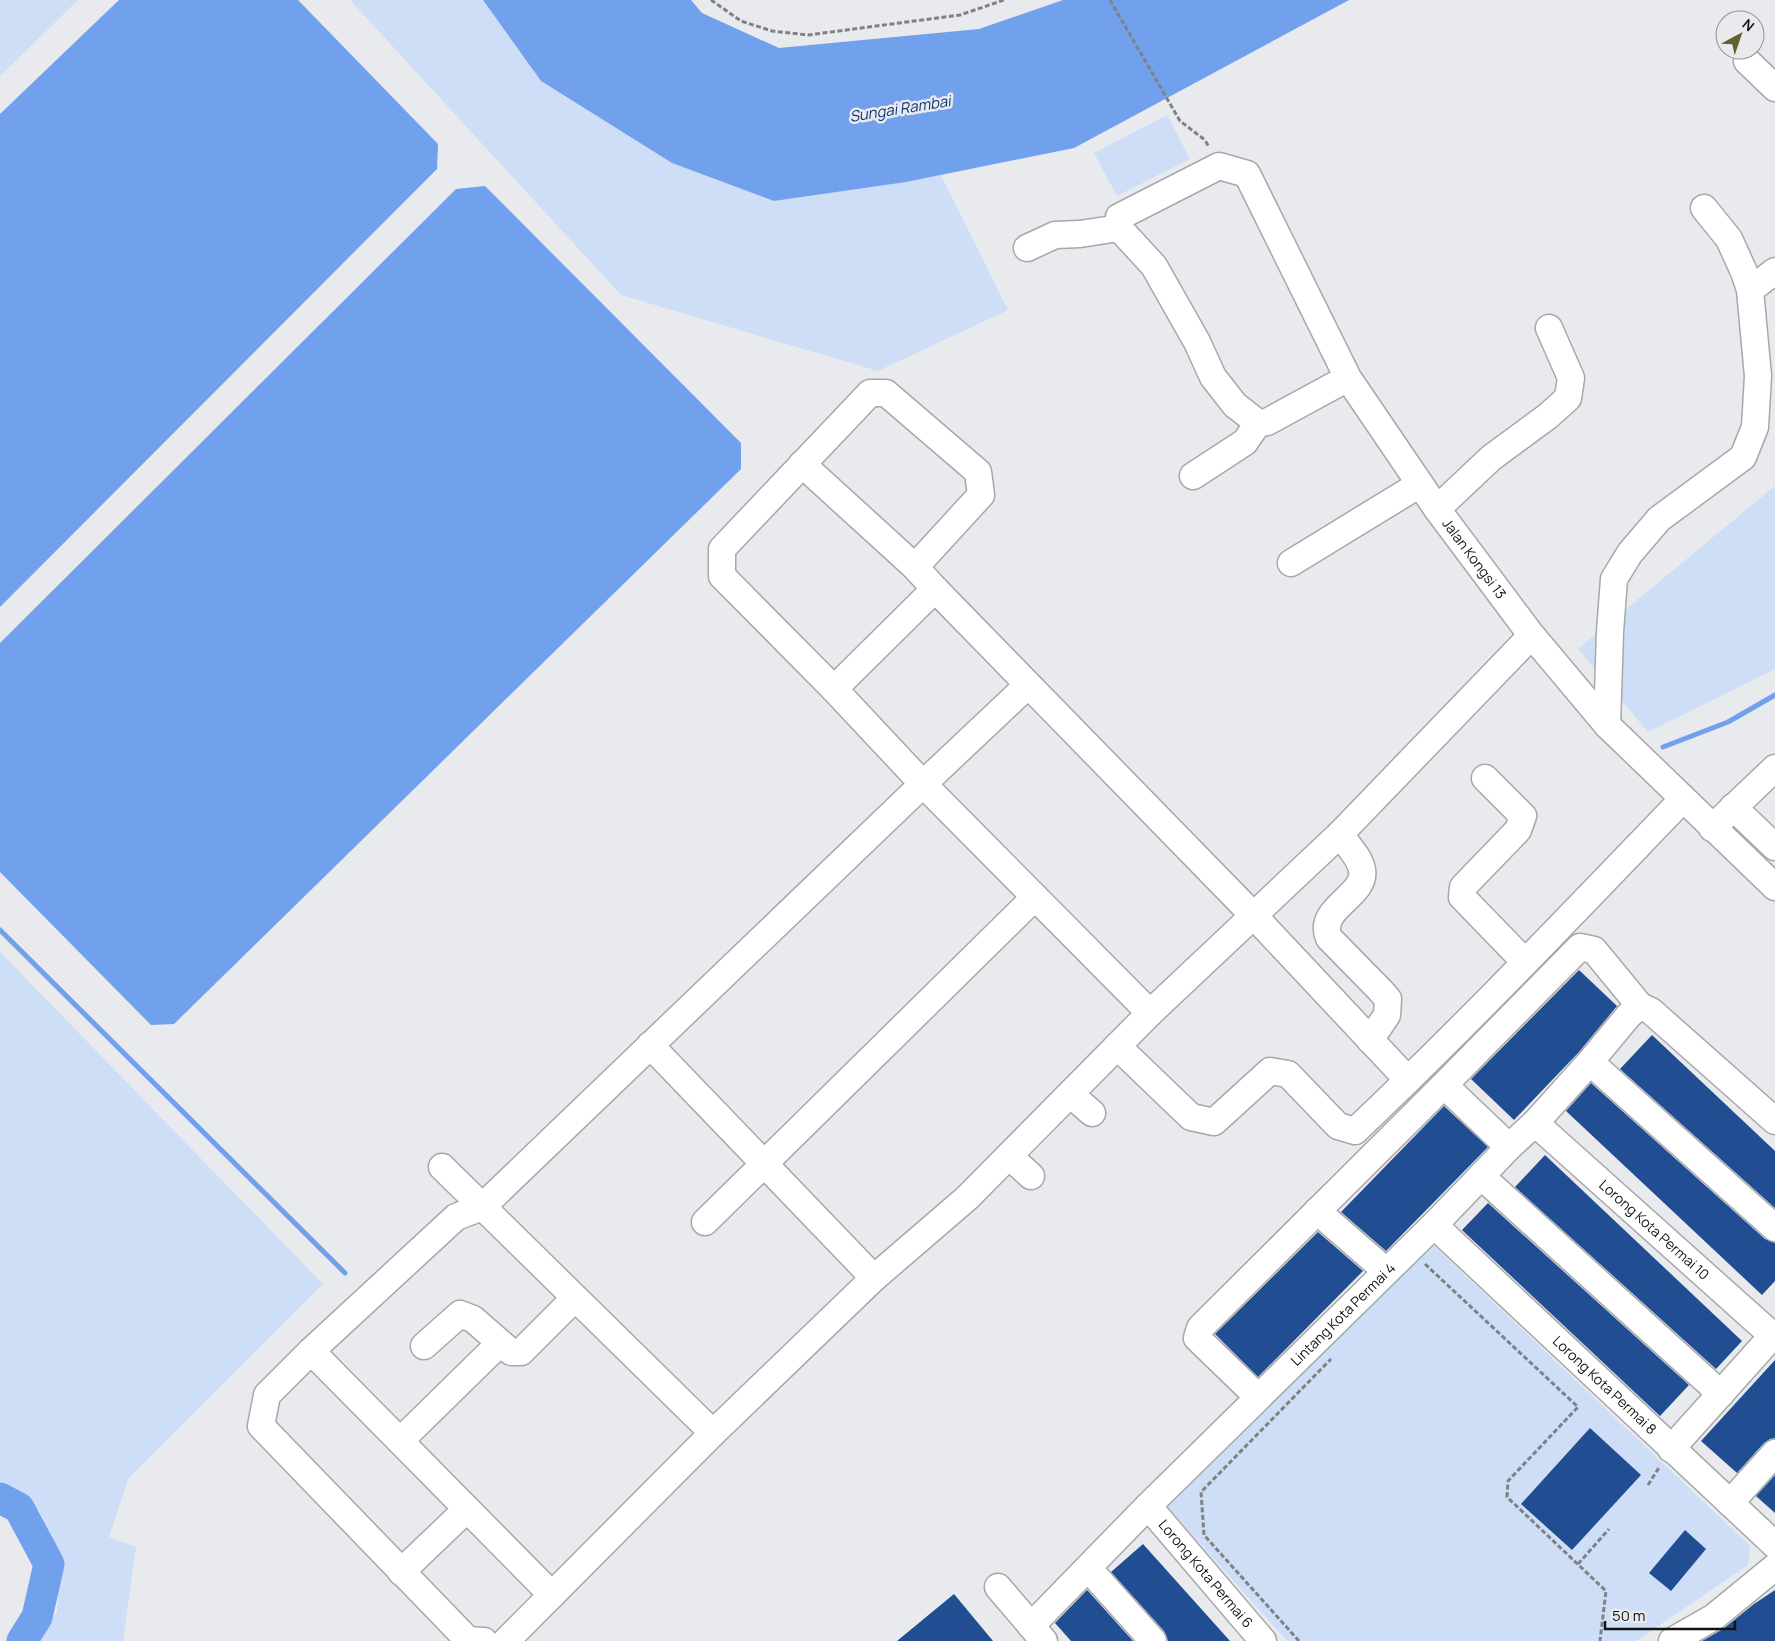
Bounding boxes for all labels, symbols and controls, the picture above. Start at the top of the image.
north arrow [1715,10,1765,60]
text: N [1739,14,1759,35]
water label: Sungai Rambai [848,90,954,127]
street label: Jalan Kongsi 13 [1438,514,1511,602]
street label: Lorong Kota Permai 10 [1595,1175,1714,1284]
street label: Lintang Kota Permai 4 [1286,1258,1399,1370]
street label: Lorong Kota Permai 8 [1549,1331,1661,1438]
street label: Lorong Kota Permai 6 [1155,1515,1258,1632]
scale bar [1605,1598,1735,1630]
text: 50 m [1612,1605,1646,1626]

